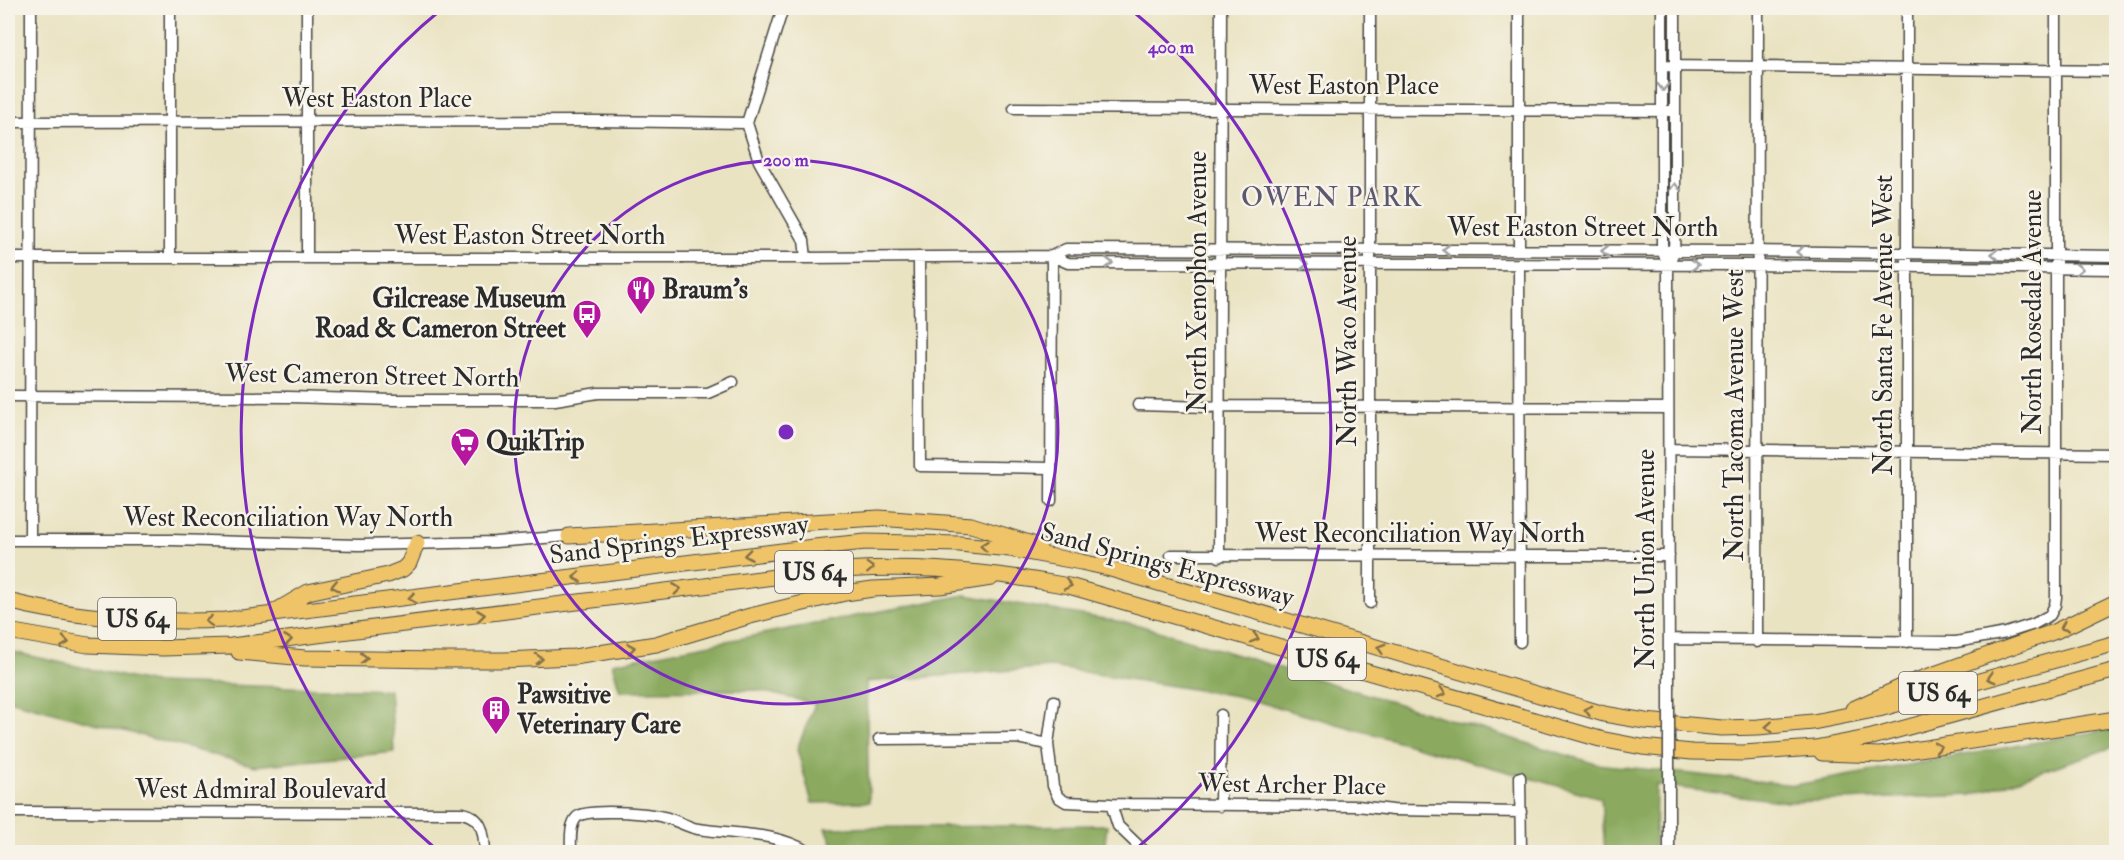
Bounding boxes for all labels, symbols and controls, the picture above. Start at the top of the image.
text: 400 m [1147,36,1195,59]
street label: West Easton Place [1248,70,1439,102]
one-way arrow [1657,82,1669,91]
street label: West Easton Place [281,83,472,115]
text: 200 m [763,149,810,172]
street label: North Xenophon Avenue [1182,151,1215,413]
street label: North Santa Fe Avenue West [1868,175,1900,475]
district label: OWEN PARK [1241,181,1423,214]
one-way arrow [1669,182,1681,191]
street label: North Rosedale Avenue [2017,190,2049,434]
street label: West Easton Street North [1447,212,1719,244]
street label: West Easton Street North [394,220,666,252]
street label: North Waco Avenue [1332,235,1364,446]
one-way arrow [1441,244,1450,256]
one-way arrow [1601,245,1610,257]
one-way arrow [1796,246,1805,258]
one-way arrow [1991,248,2000,260]
one-way arrow [1104,257,1113,269]
one-way arrow [1299,258,1308,270]
one-way arrow [1691,259,1700,271]
one-way arrow [2075,263,2084,275]
street label: North Tacoma Avenue West [1719,269,1751,561]
restaurant icon: Braum's [625,274,657,316]
place label: Braum's [662,274,748,306]
place label: Gilcrease Museum Road & Cameron Street [315,283,567,345]
bus stop icon: Gilcrease Museum Road & Cameron Street [571,298,603,340]
street label: West Cameron Street North [224,357,520,395]
centre of rings [776,422,796,442]
supermarket icon: QuikTrip [449,426,481,468]
place label: QuikTrip [486,426,584,459]
street label: North Union Avenue [1630,449,1662,669]
street label: West Reconciliation Way North [122,502,453,534]
street label: Sand Springs Expressway [548,508,811,573]
street label: Sand Springs Expressway [1037,516,1298,615]
street label: West Reconciliation Way North [1254,518,1585,550]
one-way arrow [979,540,988,553]
one-way arrow [743,548,752,561]
road number: US 64 [775,551,853,593]
one-way arrow [866,562,875,574]
one-way arrow [572,570,581,583]
one-way arrow [1062,578,1072,591]
one-way arrow [331,579,341,592]
one-way arrow [672,584,681,596]
one-way arrow [408,591,417,603]
road number: US 64 [98,598,176,640]
one-way arrow [477,609,486,622]
one-way arrow [205,615,214,627]
one-way arrow [2059,620,2070,632]
one-way arrow [1250,631,1260,644]
one-way arrow [283,634,292,647]
one-way arrow [60,635,70,647]
road number: US 64 [1288,638,1366,680]
one-way arrow [627,642,636,654]
one-way arrow [1376,643,1387,655]
one-way arrow [359,652,368,664]
one-way arrow [534,652,543,665]
one-way arrow [1986,671,1997,683]
road number: US 64 [1899,672,1977,714]
place label: Pawsitive Veterinary Care [516,679,681,742]
one-way arrow [1436,686,1447,698]
building icon: Pawsitive Veterinary Care [480,694,512,736]
one-way arrow [1583,704,1593,717]
one-way arrow [1764,720,1773,733]
one-way arrow [1932,741,1942,754]
street label: West Archer Place [1197,767,1386,803]
street label: West Admiral Boulevard [134,774,387,806]

